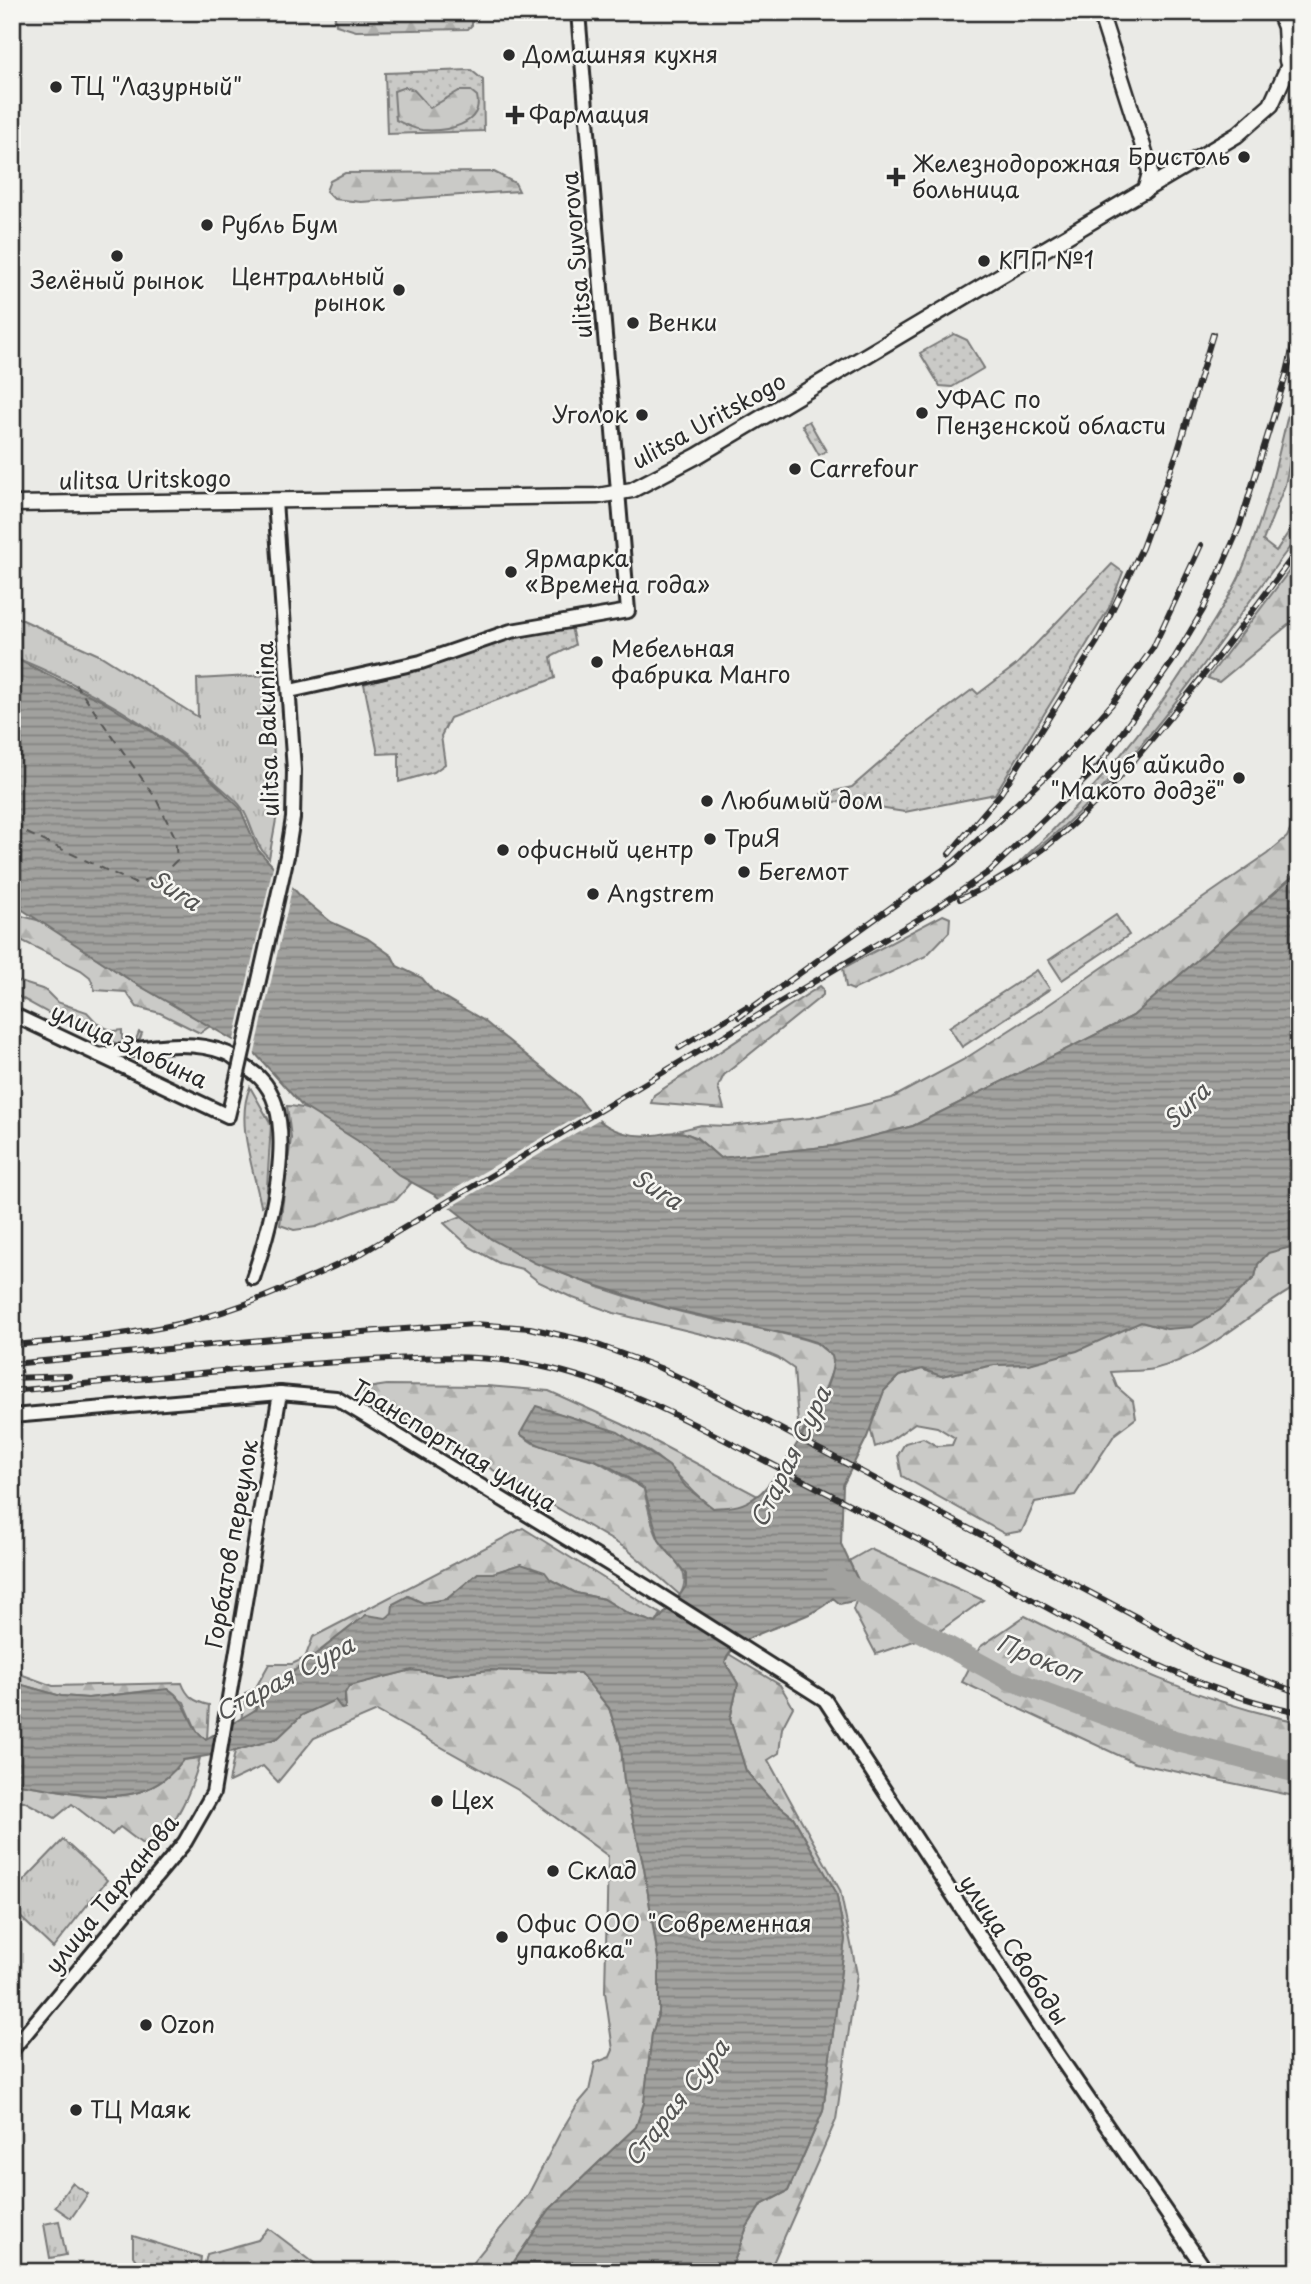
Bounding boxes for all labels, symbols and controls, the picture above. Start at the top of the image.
place label: Домашняя кухня [522,36,718,71]
marker: Домашняя кухня [501,47,517,63]
place label: ТЦ "Лазурный" [70,68,242,103]
marker: ТЦ "Лазурный" [48,79,64,95]
place label: Фармация [529,96,650,131]
marker: Фармация [507,107,523,123]
place label: Бристоль [1128,138,1230,173]
place label: Железнодорожная больница [912,145,1121,206]
marker: Бристоль [1236,149,1252,165]
marker: Железнодорожная больница [886,167,906,187]
street label: ulitsa Suvorova [551,170,600,340]
place label: Рубль Бум [221,206,338,241]
marker: Рубль Бум [199,217,215,233]
place label: КПП №1 [998,242,1094,277]
marker: Зелёный рынок [109,248,125,264]
marker: КПП №1 [976,253,992,269]
place label: Центральный рынок [231,258,385,319]
place label: Зелёный рынок [30,262,204,297]
marker: Центральный рынок [391,282,407,298]
place label: Венки [647,304,717,339]
marker: Венки [625,315,641,331]
street label: ulitsa Uritskogo [625,363,792,477]
place label: УФАС по Пензенской области [936,381,1166,442]
place label: Уголок [552,396,628,431]
marker: УФАС по Пензенской области [914,405,930,421]
marker: Уголок [634,407,650,423]
place label: Carrefour [809,450,919,485]
street label: ulitsa Uritskogo [59,460,231,497]
marker: Carrefour [787,461,803,477]
place label: Ярмарка «Времена года» [525,540,710,601]
marker: Ярмарка «Времена года» [503,564,519,580]
place label: Мебельная фабрика Манго [611,630,791,691]
street label: ulitsa Bakunina [246,640,287,817]
marker: Мебельная фабрика Манго [589,654,605,670]
place label: Клуб айкидо "Макото додзё" [1050,746,1225,807]
marker: Клуб айкидо "Макото додзё" [1231,770,1247,786]
place label: Любимый дом [721,782,883,817]
marker: Любимый дом [699,793,715,809]
place label: ТриЯ [724,820,780,855]
place label: офисный центр [517,831,693,866]
marker: ТриЯ [702,831,718,847]
marker: офисный центр [495,842,511,858]
place label: Бегемот [758,853,850,888]
water label: Sura [144,860,209,919]
marker: Бегемот [736,864,752,880]
place label: Angstrem [607,875,715,910]
marker: Angstrem [585,886,601,902]
street label: улица Злобина [45,993,214,1097]
water label: Sura [1154,1072,1218,1136]
water label: Sura [626,1159,691,1218]
street label: Транспортная улица [346,1370,564,1520]
water label: Старая Сура [740,1379,839,1533]
street label: Горбатов переулок [195,1436,266,1651]
water label: Прокоп [992,1623,1090,1692]
water label: Старая Сура [208,1625,361,1729]
place label: Цех [451,1782,494,1817]
marker: Цех [429,1793,445,1809]
street label: улица Тарханова [35,1805,187,1980]
place label: Склад [567,1852,637,1887]
marker: Склад [545,1863,561,1879]
street label: улица Свободы [952,1867,1079,2032]
place label: Офис ООО "Современная упаковка" [516,1905,812,1966]
marker: Офис ООО "Современная упаковка" [494,1929,510,1945]
place label: Ozon [160,2006,215,2041]
marker: Ozon [138,2017,154,2033]
water label: Старая Сура [614,2030,737,2173]
place label: ТЦ Маяк [90,2091,191,2126]
marker: ТЦ Маяк [68,2102,84,2118]

